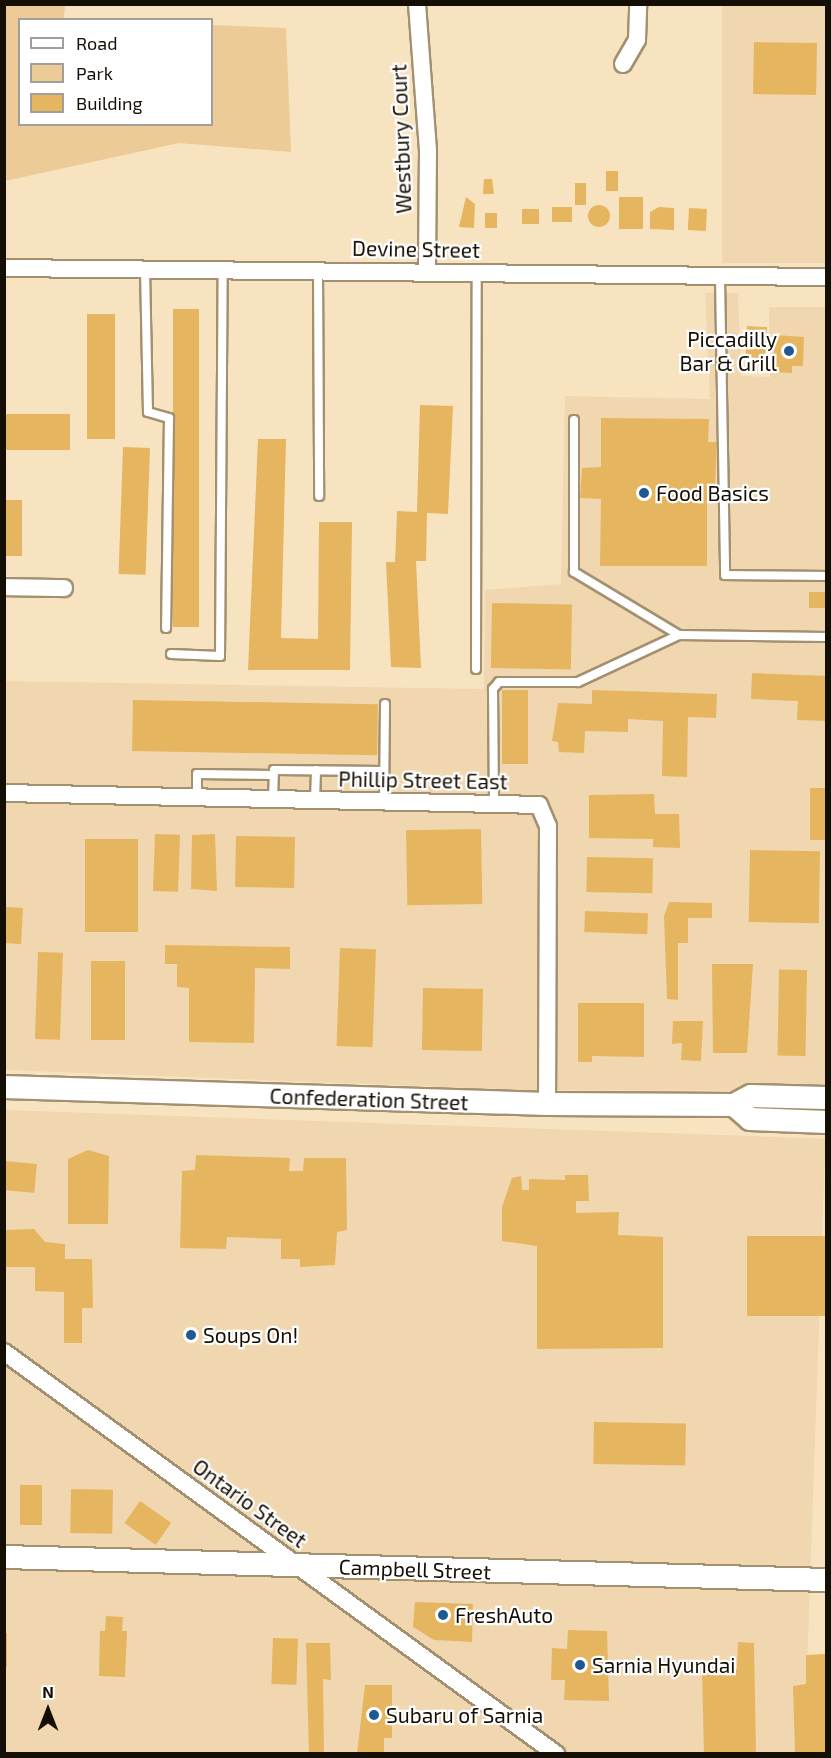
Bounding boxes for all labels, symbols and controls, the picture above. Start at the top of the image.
legend [18,18,213,126]
text: Road [76,32,117,54]
text: Park [76,62,113,84]
street label: Westbury Court [386,64,416,214]
text: Building [76,92,143,114]
street label: Devine Street [352,235,480,263]
place label: Piccadilly Bar & Grill [679,326,777,376]
marker: Piccadilly Bar & Grill [782,344,796,358]
place label: Food Basics [656,480,769,506]
marker: Food Basics [637,486,651,500]
street label: Phillip Street East [338,766,508,794]
street label: Confederation Street [269,1083,469,1115]
place label: Soups On! [203,1322,298,1348]
marker: Soups On! [184,1328,198,1342]
street label: Ontario Street [188,1453,312,1553]
street label: Campbell Street [338,1554,492,1584]
place label: FreshAuto [455,1602,553,1628]
marker: FreshAuto [436,1608,450,1622]
place label: Sarnia Hyundai [592,1652,735,1678]
marker: Sarnia Hyundai [573,1658,587,1672]
north arrow [18,1680,78,1740]
text: N [42,1682,54,1701]
place label: Subaru of Sarnia [386,1702,544,1728]
marker: Subaru of Sarnia [367,1708,381,1722]

